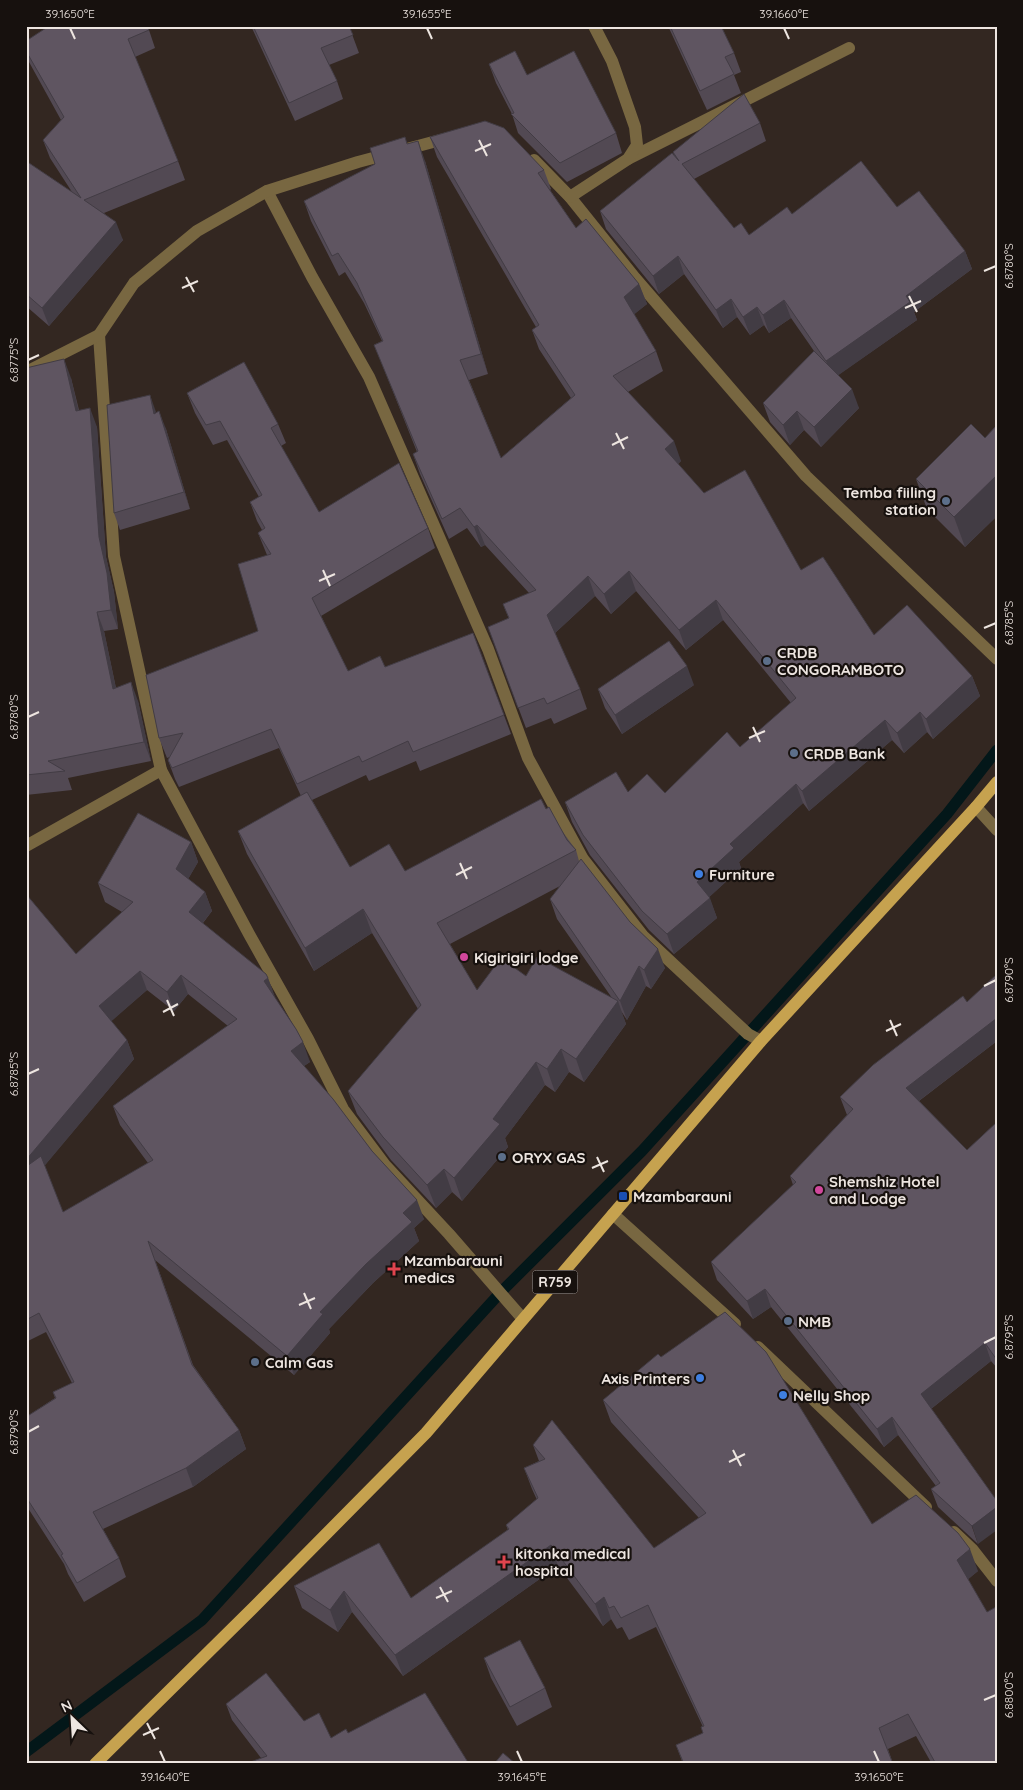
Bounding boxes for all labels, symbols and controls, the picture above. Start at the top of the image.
text: 39.1650°E [45,6,95,21]
text: 39.1655°E [403,6,452,21]
text: 39.1660°E [759,6,809,21]
text: 6.8780°S [1001,243,1016,289]
text: 6.8775°S [6,338,21,382]
place label: Temba fiiling station [843,483,936,519]
marker: Temba fiiling station [940,495,952,507]
text: 6.8785°S [1001,600,1016,645]
place label: CRDB CONGORAMBOTO [777,643,904,679]
marker: CRDB CONGORAMBOTO [761,655,773,667]
text: 6.8780°S [6,694,21,740]
place label: CRDB Bank [804,744,885,763]
marker: CRDB Bank [788,747,800,759]
place label: Furniture [709,865,775,884]
marker: Furniture [693,868,705,880]
place label: Kigirigiri lodge [474,948,579,967]
marker: Kigirigiri lodge [458,951,470,963]
text: 6.8790°S [1001,957,1016,1003]
text: 6.8785°S [6,1051,21,1096]
place label: ORYX GAS [512,1148,585,1167]
marker: ORYX GAS [496,1151,508,1163]
place label: Shemshiz Hotel and Lodge [829,1172,940,1208]
marker: Shemshiz Hotel and Lodge [813,1184,825,1196]
place label: Mzambarauni [633,1187,732,1206]
marker: Mzambarauni [617,1190,629,1202]
place label: Mzambarauni medics [404,1251,503,1287]
marker: Mzambarauni medics [388,1263,400,1275]
road number: R759 [532,1270,578,1294]
place label: NMB [798,1312,831,1331]
text: 6.8795°S [1001,1314,1016,1359]
marker: NMB [782,1315,794,1327]
place label: Calm Gas [265,1353,333,1372]
marker: Calm Gas [249,1356,261,1368]
place label: Axis Printers [601,1369,690,1388]
marker: Axis Printers [694,1372,706,1384]
place label: Nelly Shop [793,1386,870,1405]
marker: Nelly Shop [777,1389,789,1401]
text: 6.8790°S [6,1409,21,1455]
place label: kitonka medical hospital [515,1544,630,1580]
marker: kitonka medical hospital [497,1555,511,1569]
text: 6.8800°S [1001,1671,1016,1718]
north arrow [48,1692,98,1742]
text: N [58,1696,75,1717]
text: 39.1640°E [140,1769,190,1784]
text: 39.1645°E [498,1769,547,1784]
text: 39.1650°E [854,1769,904,1784]

